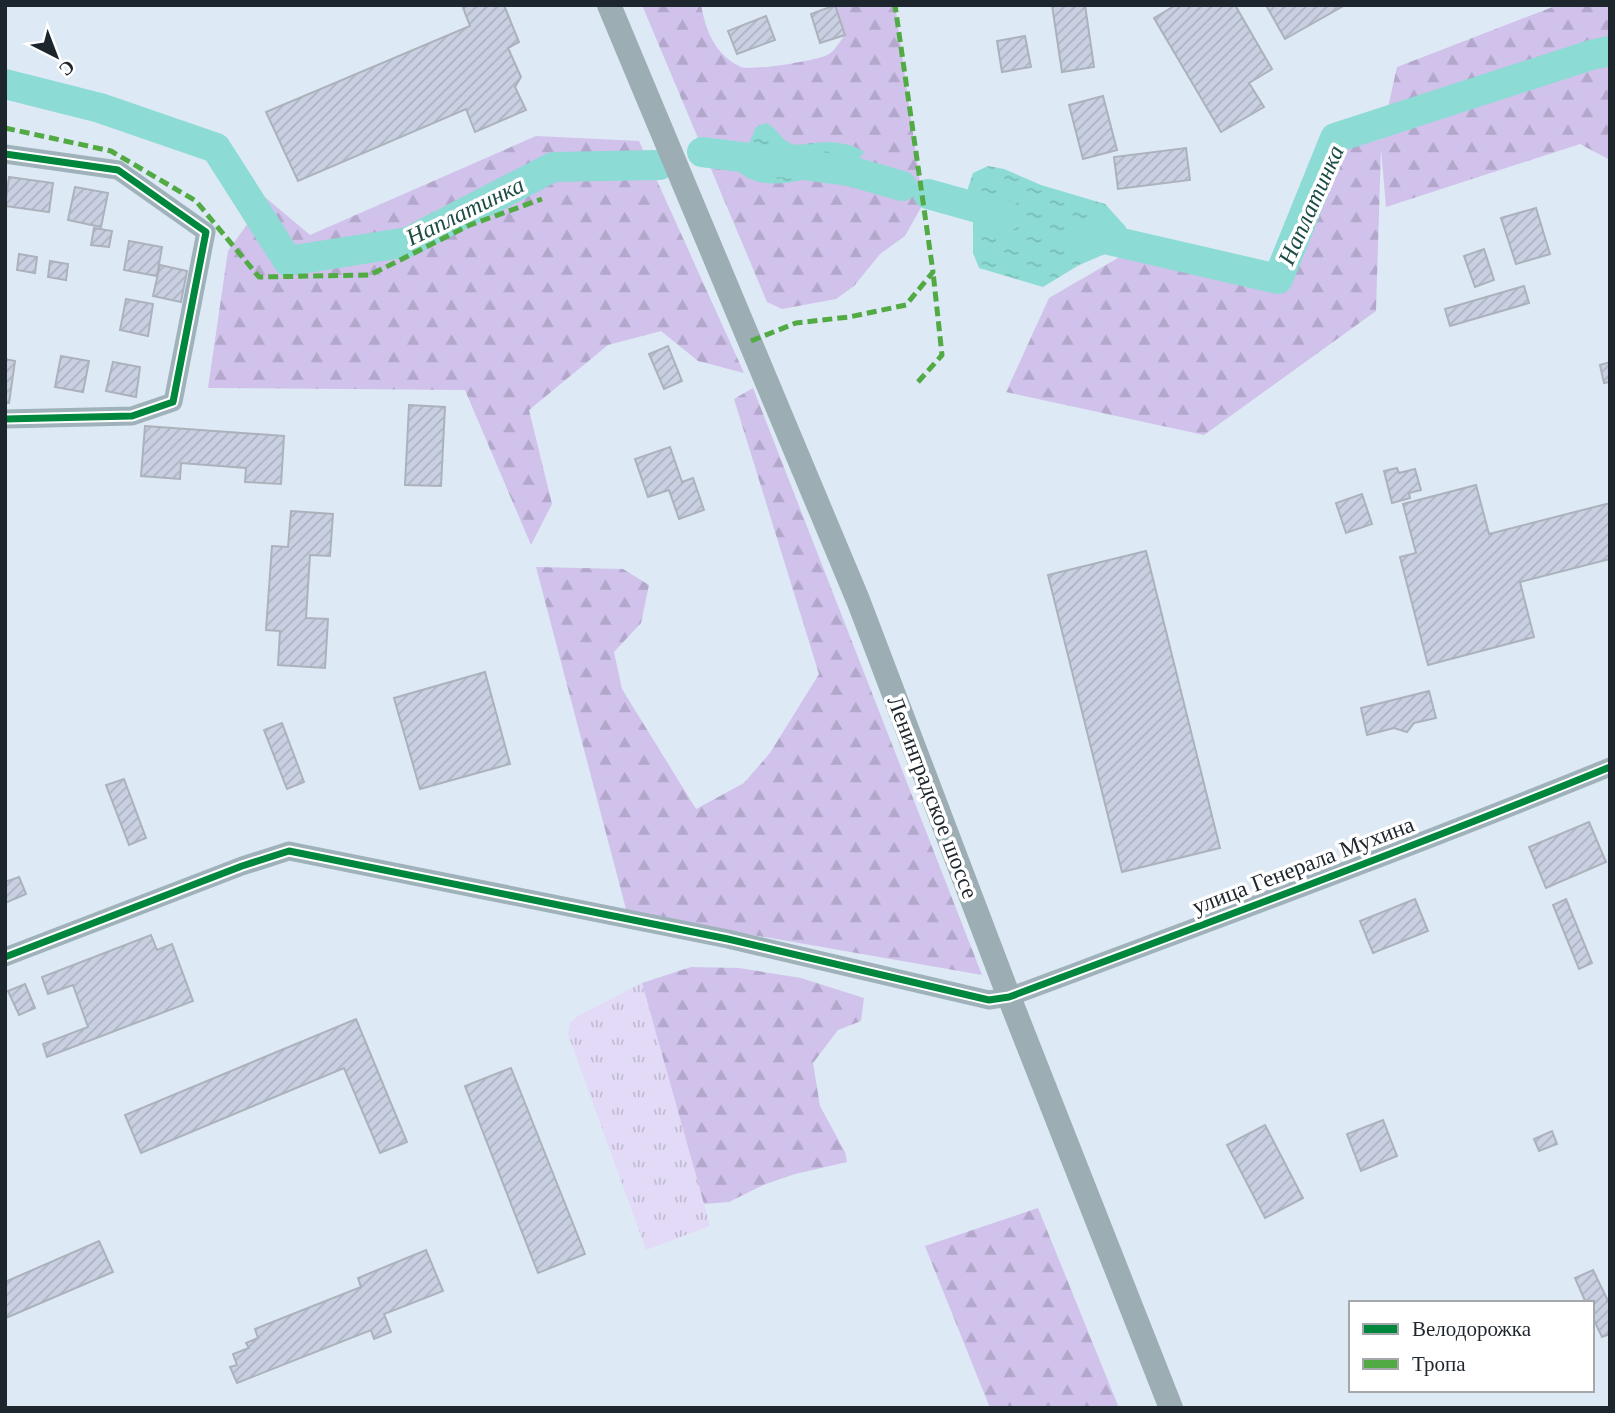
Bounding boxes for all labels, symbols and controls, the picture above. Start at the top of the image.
north arrow [21,21,91,91]
text: С [54,55,80,81]
water label: Наплатинка [1271,140,1350,270]
water label: Наплатинка [400,169,529,252]
street label: Ленинградское шоссе [881,692,985,902]
street label: улица Генерала Мухина [1188,810,1418,920]
legend [1349,1301,1594,1392]
text: Велодорожка [1412,1316,1532,1342]
text: Тропа [1412,1351,1466,1377]

